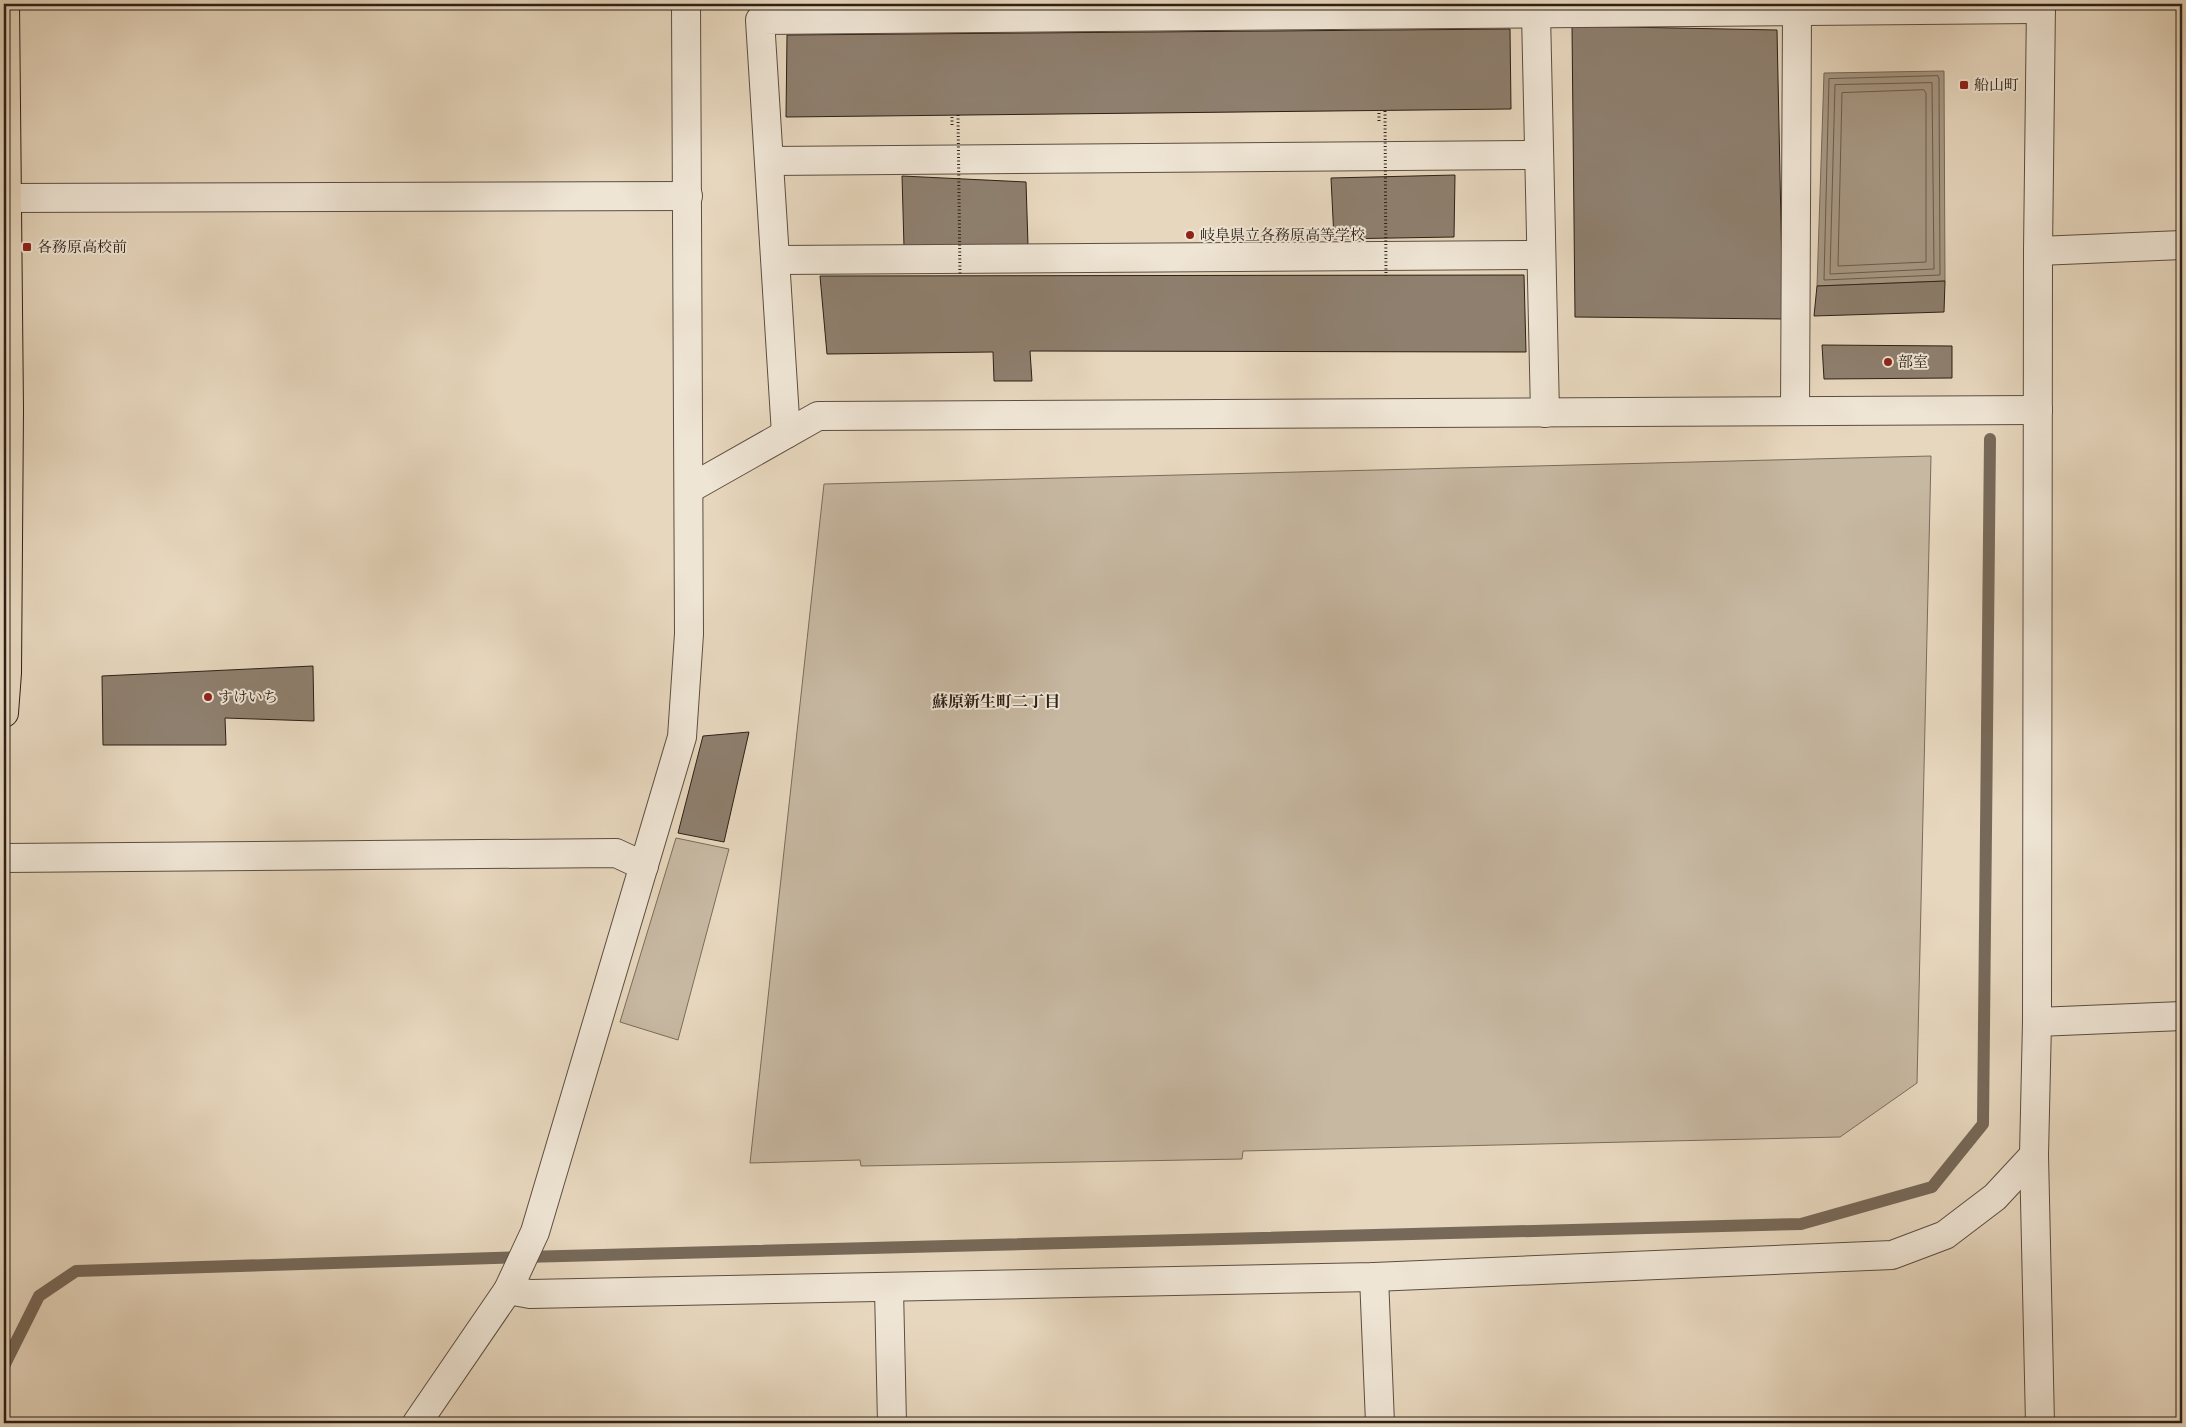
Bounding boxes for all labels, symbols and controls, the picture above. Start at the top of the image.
place label: 船山町 [1974,77,2019,94]
marker: 船山町 [1958,79,1970,91]
place label: 岐阜県立各務原高等学校 [1200,227,1365,244]
marker: 岐阜県立各務原高等学校 [1184,229,1196,241]
place label: 各務原高校前 [37,239,127,256]
marker: 各務原高校前 [21,241,33,253]
place label: 部室 [1898,354,1928,371]
marker: 部室 [1882,356,1894,368]
place label: すけいち [218,690,278,706]
marker: すけいち [202,691,214,703]
district label: 蘇原新生町二丁目 [932,693,1060,711]

